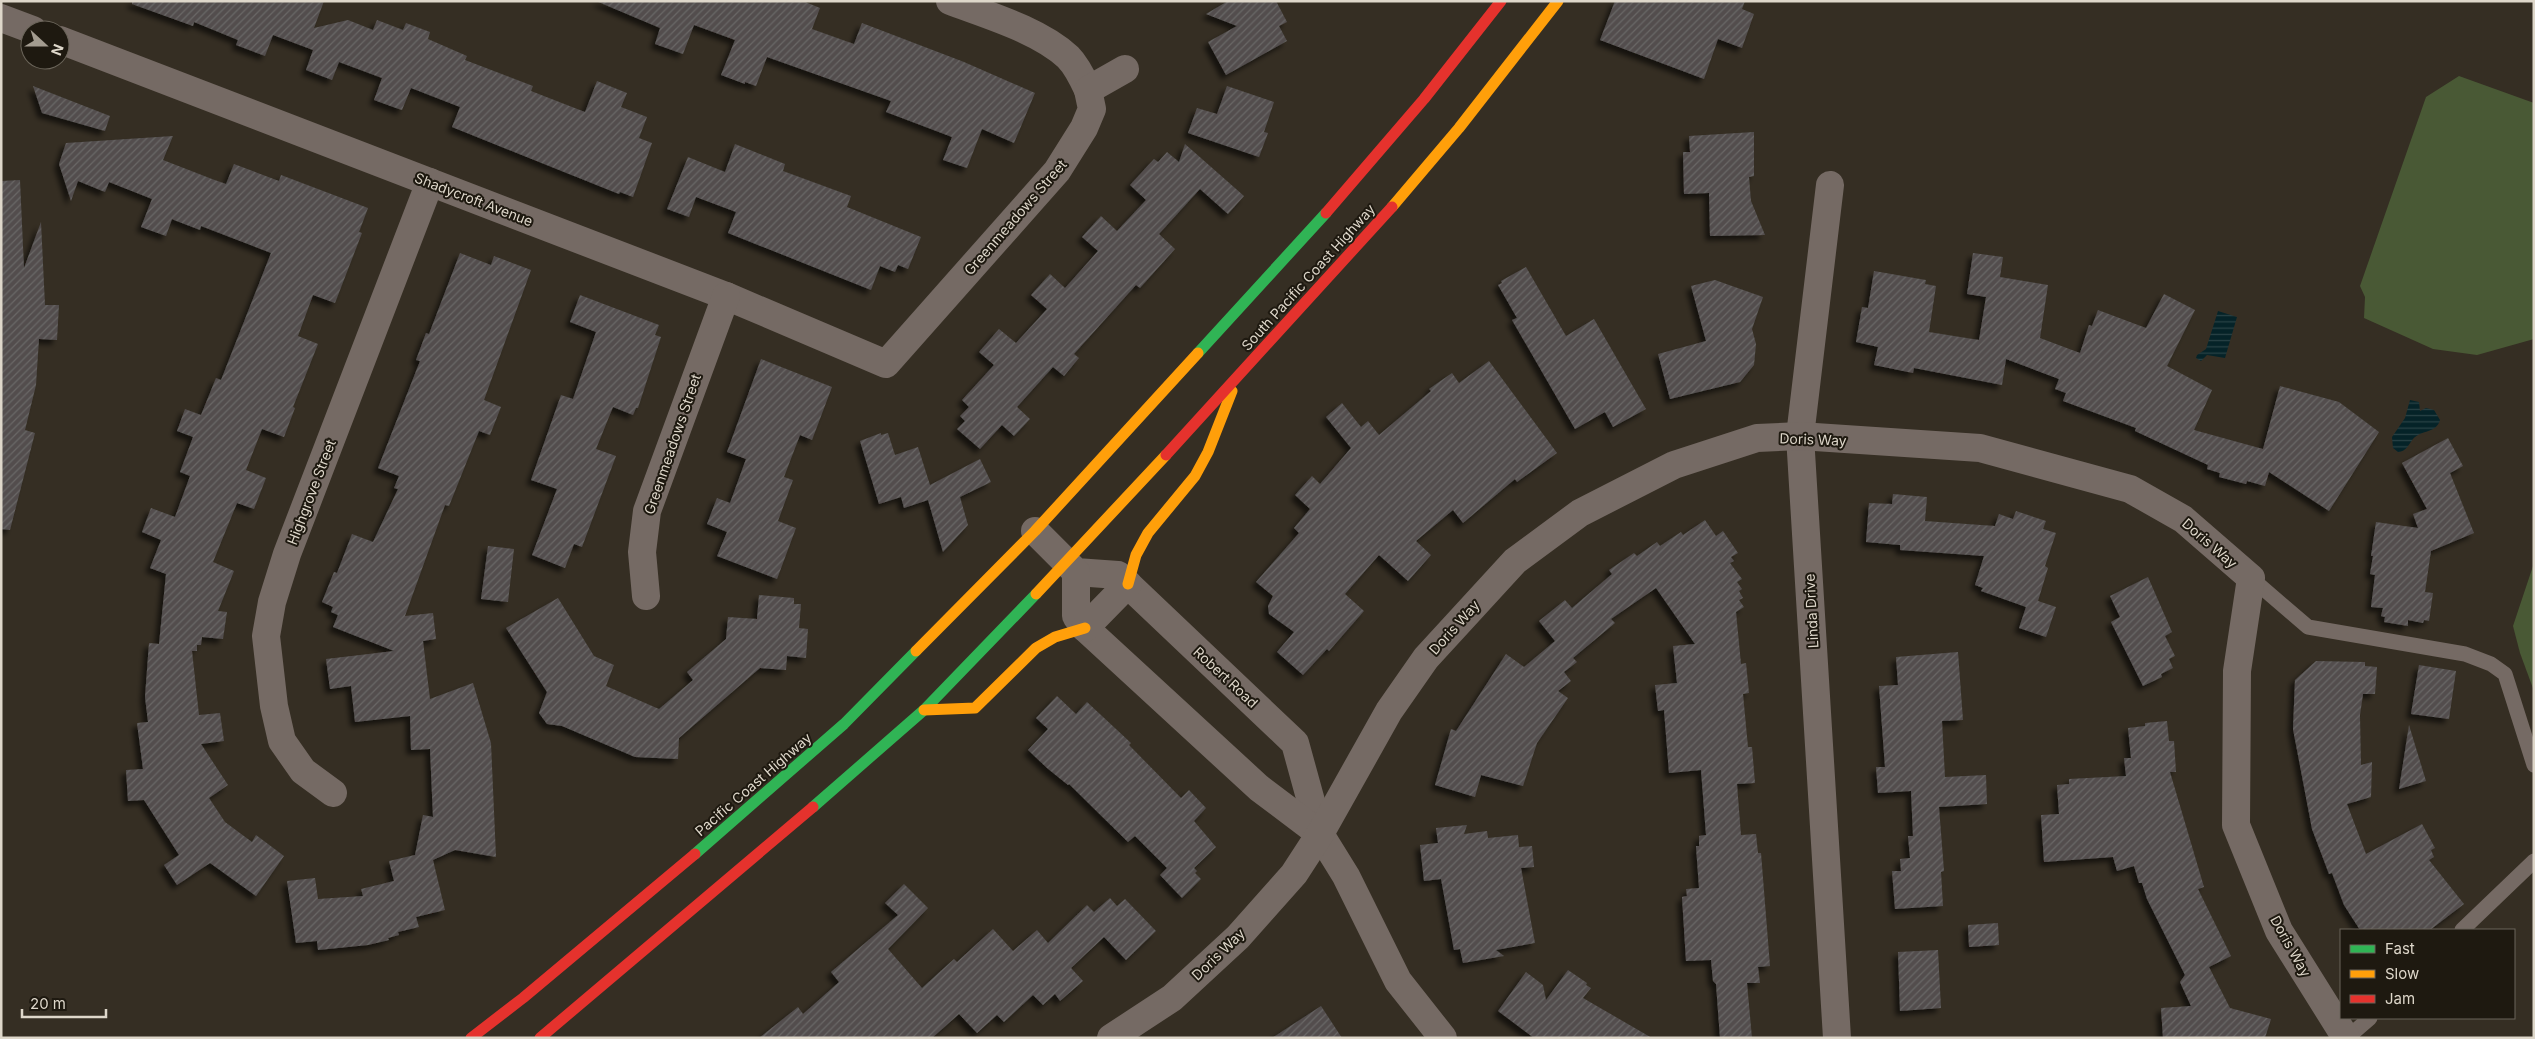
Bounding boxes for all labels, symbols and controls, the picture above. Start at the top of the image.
north arrow [20,20,70,70]
text: N [48,42,67,58]
street label: Greenmeadows Street [960,155,1070,278]
street label: Shadycroft Avenue [413,169,535,229]
street label: South Pacific Coast Highway [1238,200,1378,354]
street label: Greenmeadows Street [640,371,704,517]
street label: Doris Way [1779,429,1847,449]
street label: Highgrove Street [283,436,339,547]
street label: Doris Way [2179,514,2241,572]
street label: Linda Drive [1801,573,1821,649]
street label: Doris Way [1425,596,1483,658]
street label: Robert Road [1190,643,1262,711]
street label: Pacific Coast Highway [691,729,815,839]
street label: Doris Way [2267,912,2315,980]
street label: Doris Way [1188,924,1248,983]
legend [2340,929,2515,1019]
text: Fast [2385,939,2415,958]
text: Slow [2385,964,2419,983]
scale bar [22,986,106,1018]
text: Jam [2385,989,2415,1008]
text: 20 m [30,994,66,1013]

